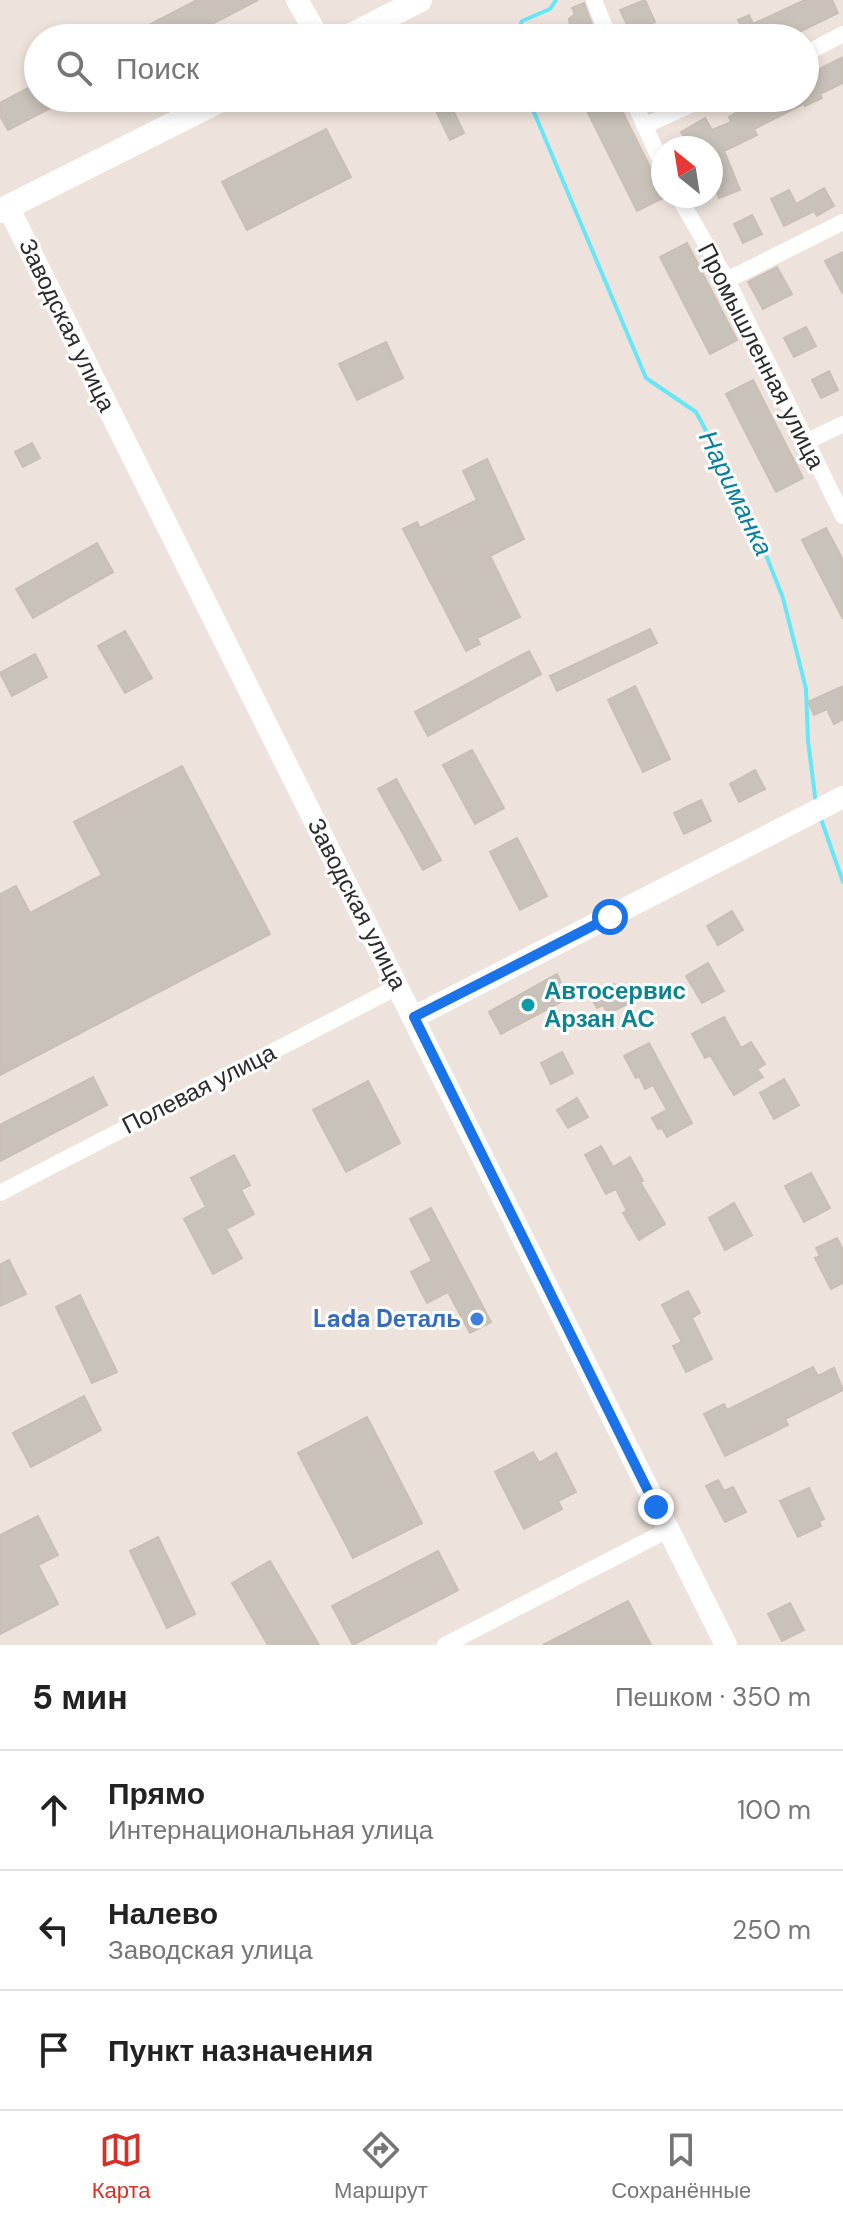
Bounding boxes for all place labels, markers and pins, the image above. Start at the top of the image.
place label: Автосервис Арзан АС [544,975,686,1034]
marker: Автосервис Арзан АС [519,996,537,1014]
place label: Lada Dеталь [313,1303,461,1334]
marker: Lada Dеталь [468,1310,486,1328]

